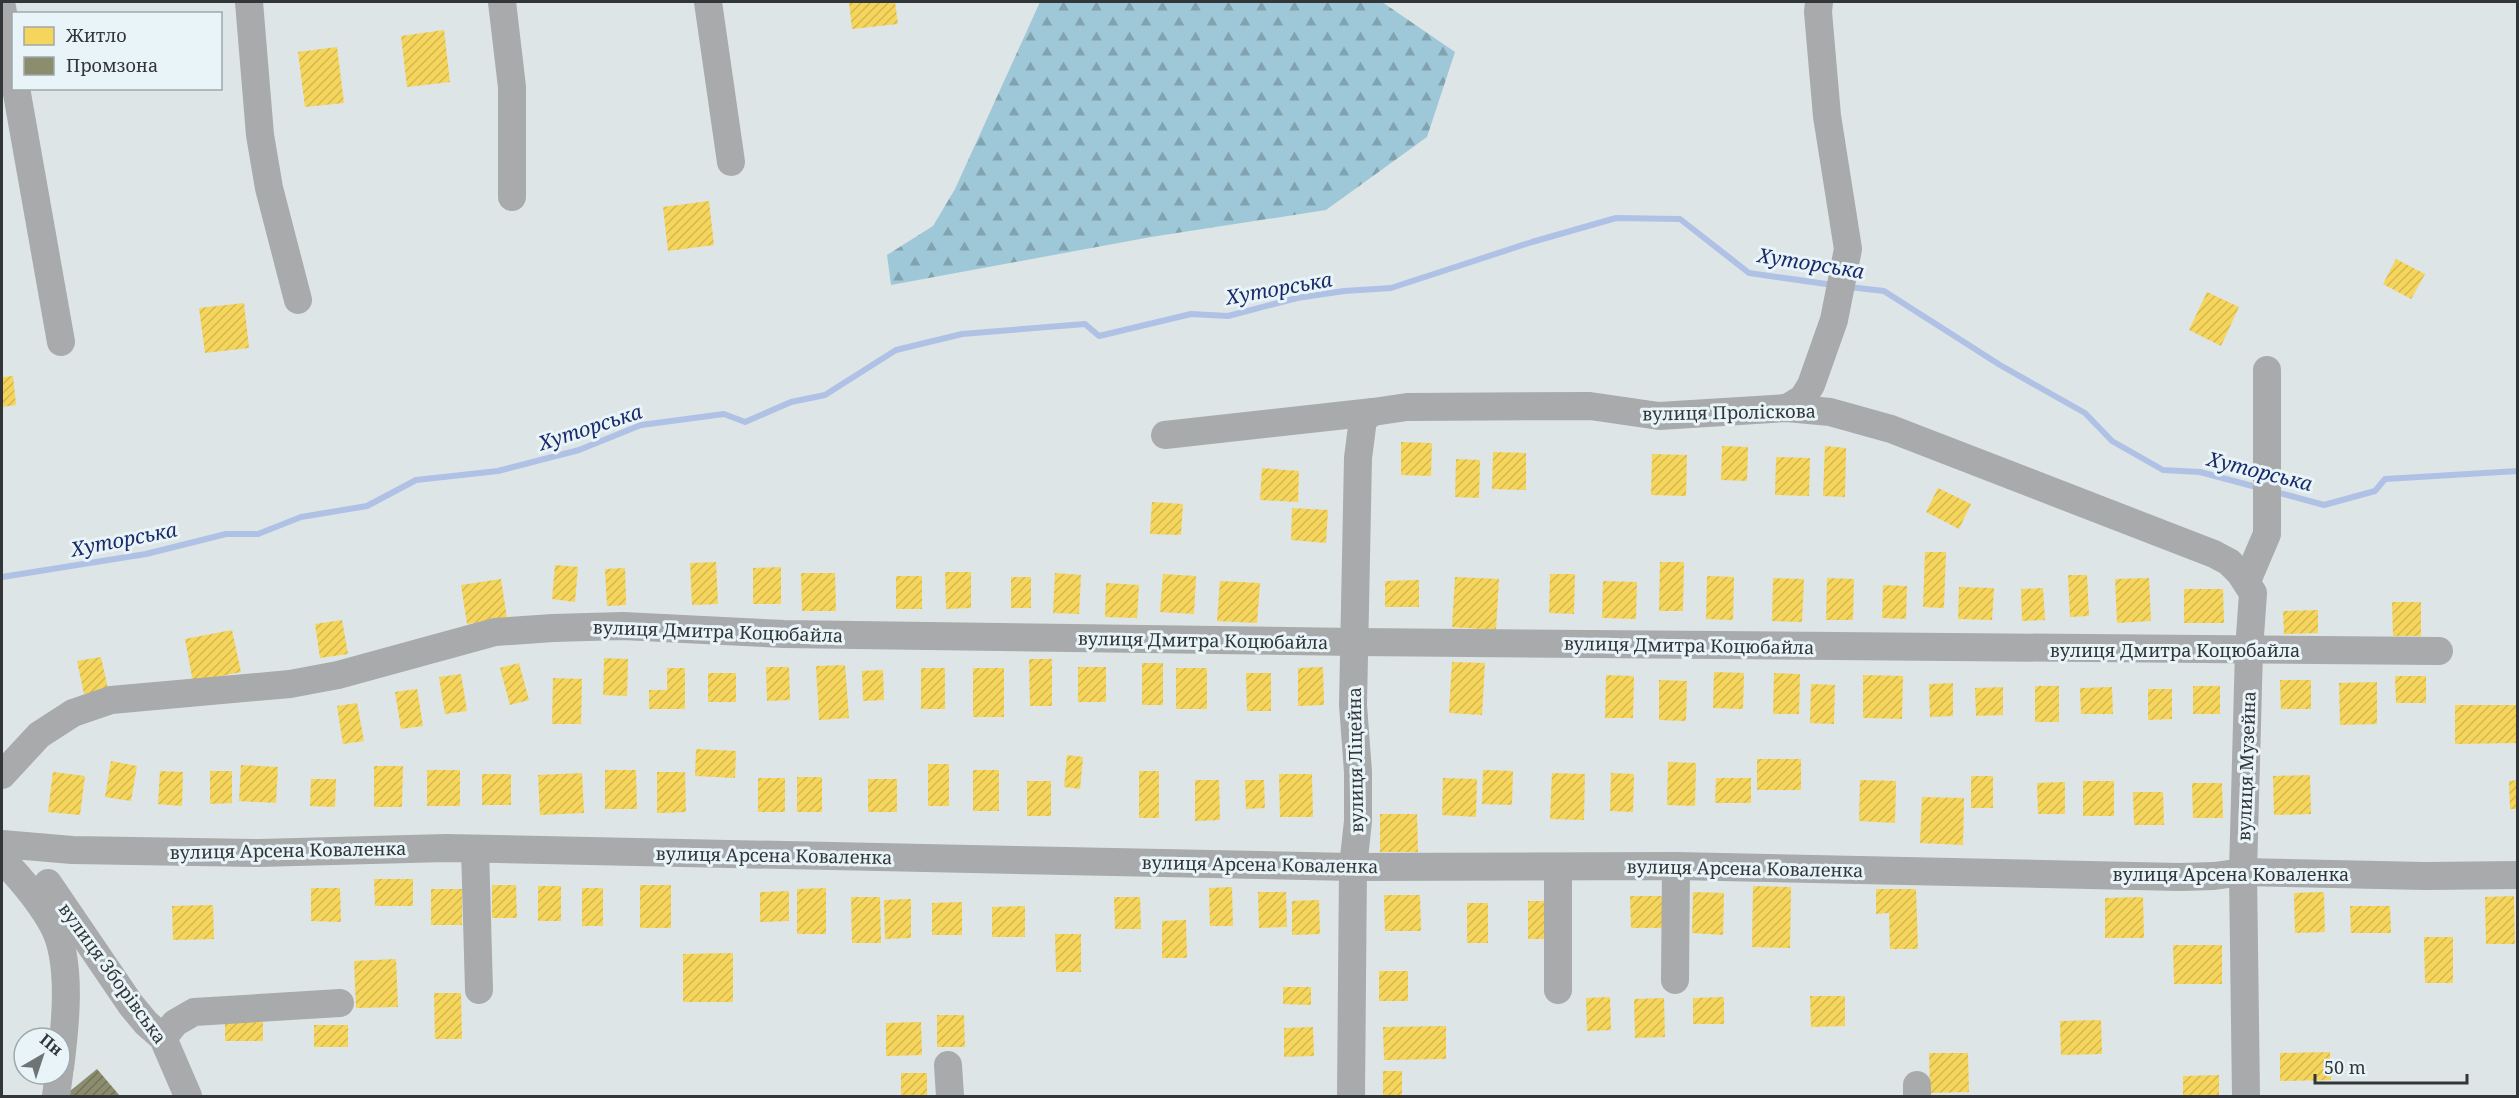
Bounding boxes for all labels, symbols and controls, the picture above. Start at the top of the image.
legend [12,12,222,90]
text: Житло [65,23,127,47]
text: Промзона [66,53,158,77]
water label: Хуторська [1755,241,1866,285]
water label: Хуторська [1223,265,1334,311]
water label: Хуторська [534,398,645,457]
street label: вулиця Проліскова [1642,398,1816,426]
water label: Хуторська [2204,445,2315,497]
water label: Хуторська [68,515,179,563]
street label: вулиця Дмитра Коцюбайла [592,615,844,647]
street label: вулиця Дмитра Коцюбайла [1078,626,1328,654]
street label: вулиця Дмитра Коцюбайла [1564,631,1814,659]
street label: вулиця Дмитра Коцюбайла [2050,638,2300,662]
street label: вулиця Ліцейна [1342,687,1368,833]
street label: вулиця Музейна [2231,690,2261,842]
street label: вулиця Арсена Коваленка [169,836,407,864]
street label: вулиця Арсена Коваленка [655,841,893,869]
street label: вулиця Арсена Коваленка [1141,850,1379,878]
street label: вулиця Арсена Коваленка [1626,854,1864,882]
street label: вулиця Арсена Коваленка [2113,862,2349,886]
street label: вулиця Зборівська [54,898,172,1048]
north arrow [12,1026,72,1086]
text: Пн [35,1028,68,1060]
scale bar [2315,1047,2466,1085]
text: 50 m [2324,1055,2366,1079]

